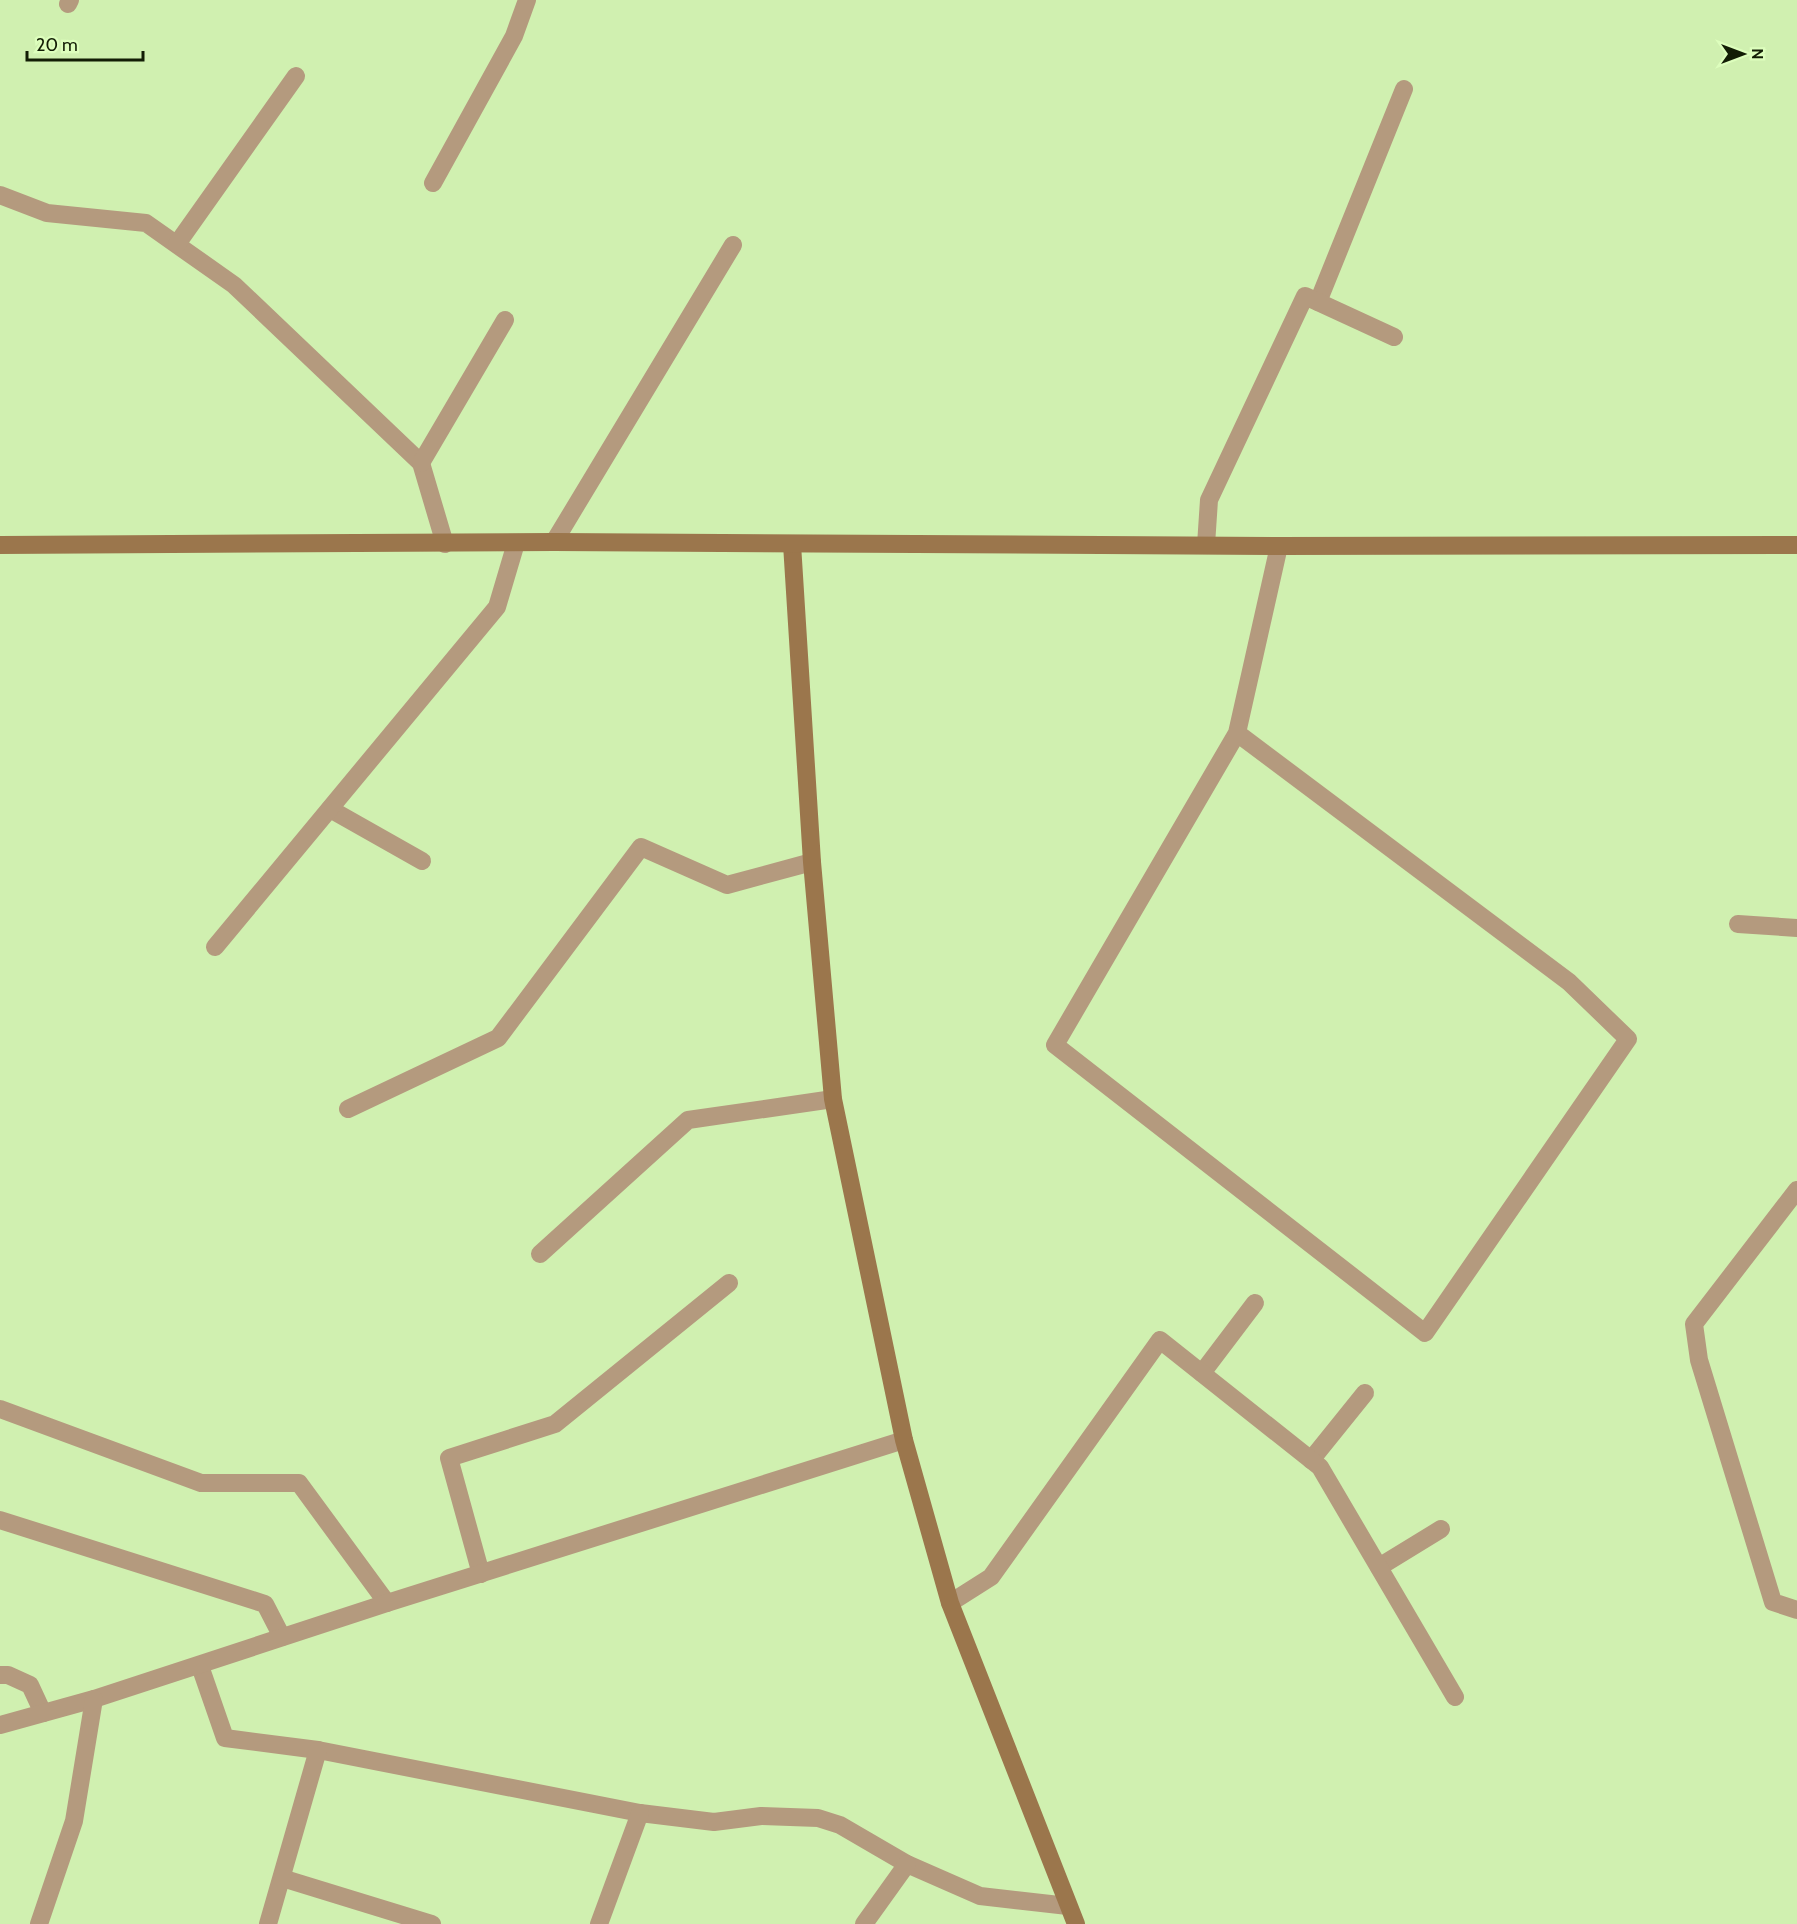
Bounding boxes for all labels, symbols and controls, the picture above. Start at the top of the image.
scale bar [27,24,142,62]
north arrow [1713,24,1773,84]
text: 20 m [36,34,78,56]
text: N [1748,48,1767,60]

